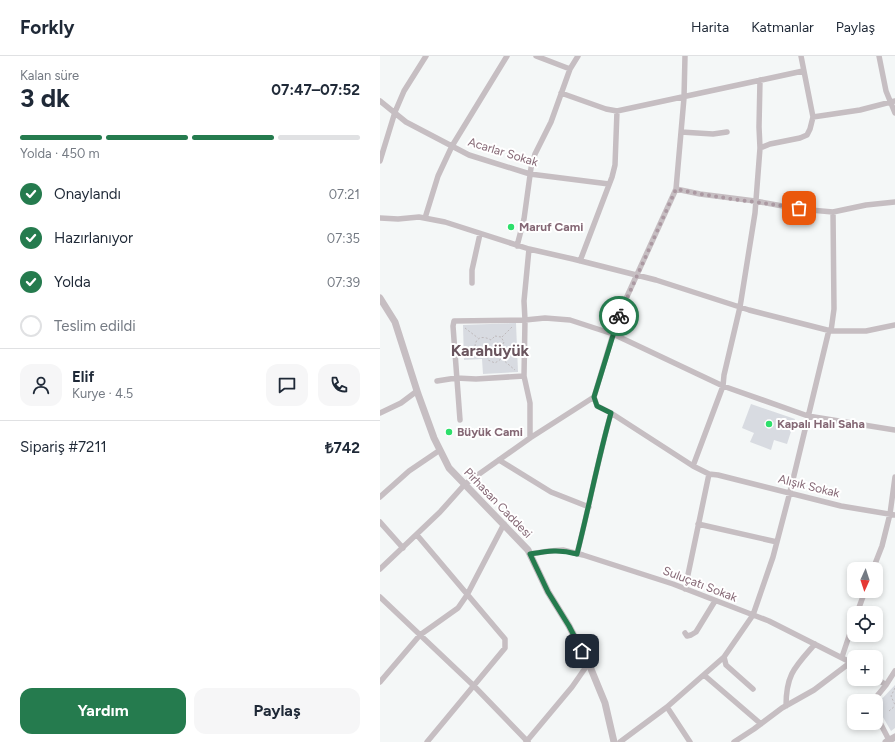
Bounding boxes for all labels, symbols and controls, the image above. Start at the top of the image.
text: Forkly [20,16,74,39]
text: Harita [691,19,729,36]
text: Katmanlar [751,19,814,36]
text: Paylaş [836,19,875,36]
text: Kalan süre [20,68,79,83]
text: 07:47–07:52 [271,81,360,99]
text: 3 dk [20,82,70,114]
street label: Acarlar Sokak [466,135,540,169]
text: Yolda · 450 m [20,146,100,161]
icon: check [20,183,42,205]
text: Onaylandı [54,185,121,203]
text: 07:21 [329,187,360,202]
pin [782,191,816,225]
icon: bag [788,197,810,219]
place label: Maruf Cami [519,220,583,234]
marker: Maruf Cami [506,222,516,232]
icon: check [20,227,42,249]
text: Hazırlanıyor [54,229,133,247]
text: 07:35 [327,231,360,246]
icon: check [20,271,42,293]
text: Yolda [54,273,91,291]
text: 07:39 [327,275,360,290]
courier [599,296,639,336]
icon: bike [608,305,630,327]
text: Teslim edildi [54,317,136,335]
district label: Karahüyük [451,341,530,360]
button: person [20,364,62,406]
button: chat [266,364,308,406]
button: phone [318,364,360,406]
text: Elif [72,368,94,386]
text: Kurye · 4.5 [72,386,133,401]
place label: Kapalı Halı Saha [777,417,865,431]
marker: Kapalı Halı Saha [764,419,774,429]
place label: Büyük Cami [457,425,523,439]
marker: Büyük Cami [444,427,454,437]
text: Sipariş #7211 [20,438,107,456]
text: ₺742 [325,439,360,457]
street label: Pirhasan Caddesi [461,465,535,541]
street label: Alışık Sokak [777,472,841,500]
north arrow [847,562,883,598]
map controls [847,562,883,730]
street label: Suluçatı Sokak [661,563,739,605]
button: locate [847,606,883,642]
pin [565,634,599,668]
icon: home [571,640,593,662]
button: + [847,650,883,686]
button: Yardım [20,688,186,734]
button: Paylaş [194,688,360,734]
button: − [847,694,883,730]

